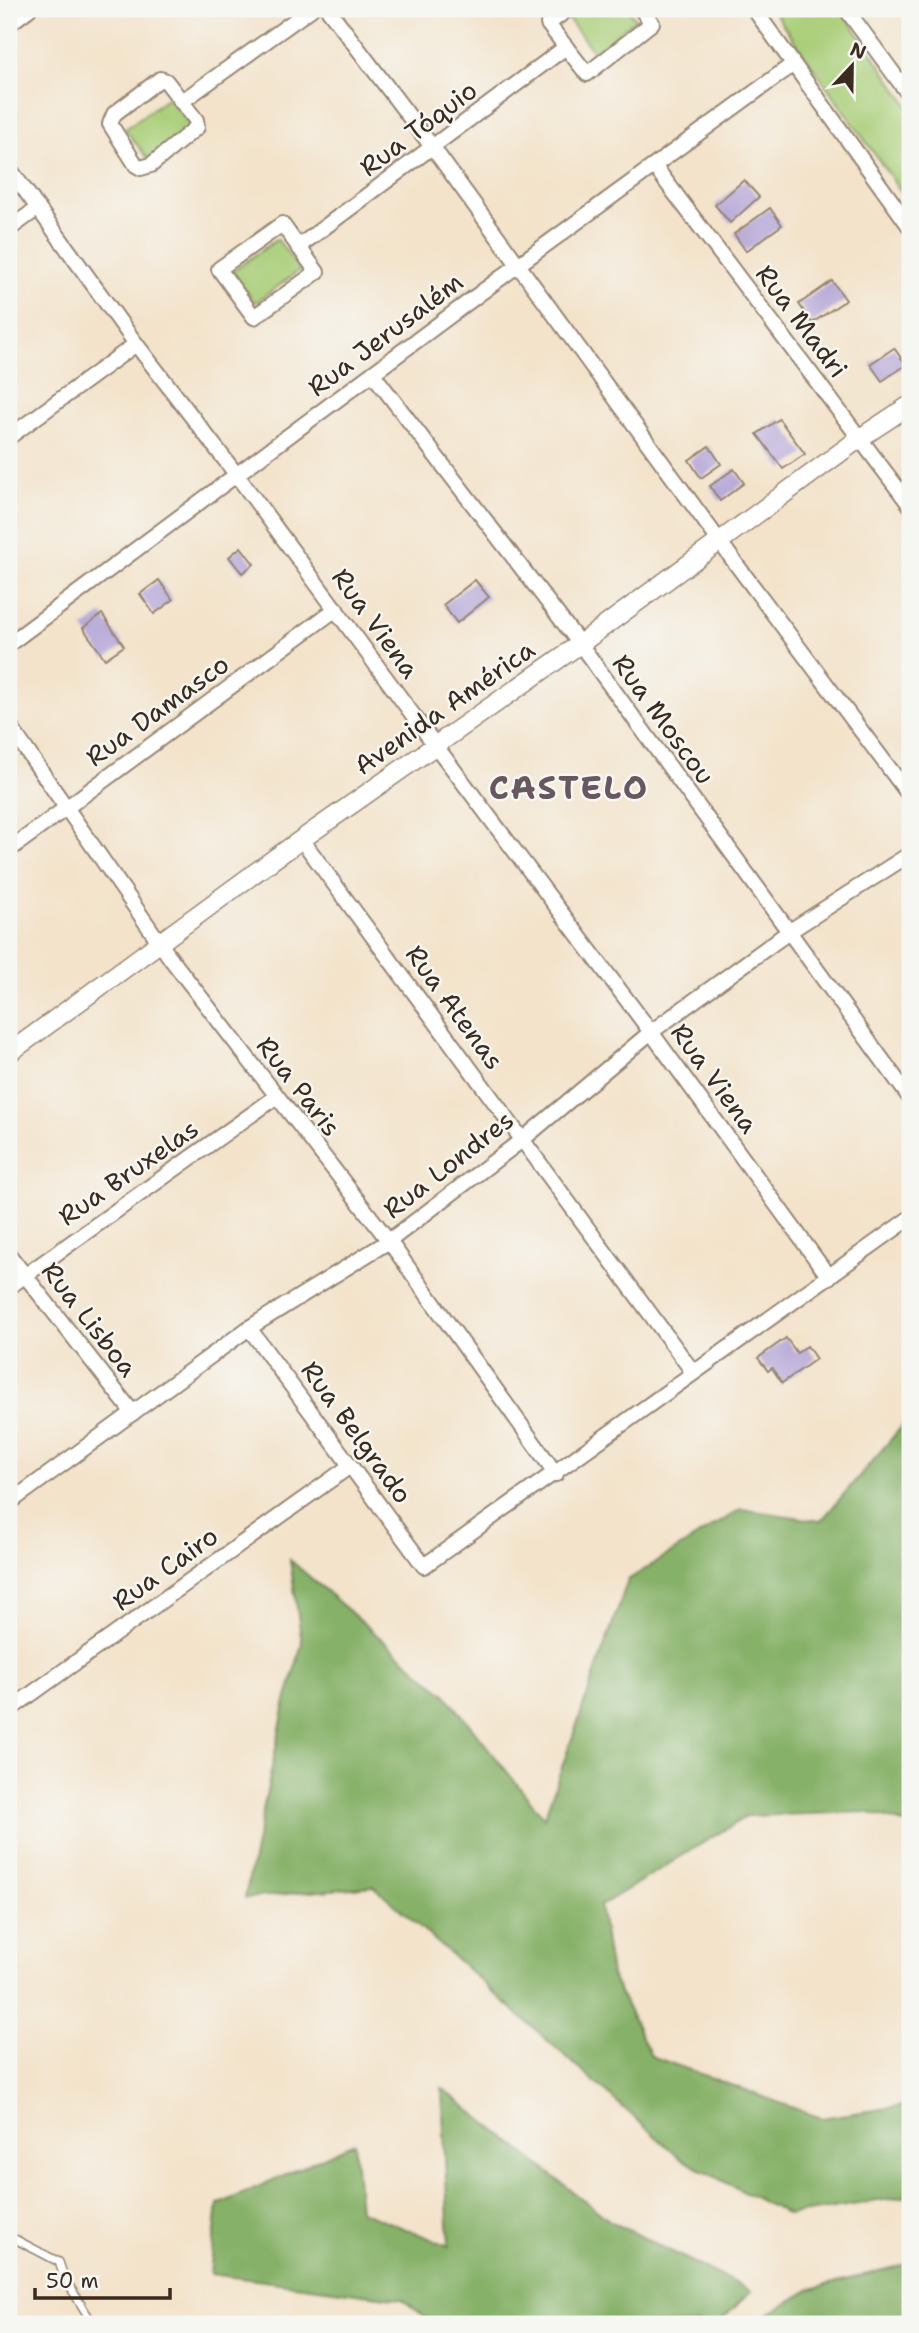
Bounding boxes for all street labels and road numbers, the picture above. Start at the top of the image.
street label: Rua Tóquio [352,72,484,184]
street label: Rua Madri [748,257,856,385]
street label: Rua Jerusalém [300,264,470,404]
street label: Rua Viena [324,561,428,685]
street label: Avenida América [347,632,541,782]
street label: Rua Damasco [78,646,236,774]
street label: Rua Moscou [605,647,723,791]
street label: Rua Atenas [398,938,512,1076]
street label: Rua Viena [663,1016,767,1140]
street label: Rua Paris [249,1029,349,1143]
street label: Rua Londres [376,1102,520,1226]
street label: Rua Bruxelas [51,1111,205,1233]
street label: Rua Lisboa [34,1254,146,1384]
street label: Rua Belgrado [293,1354,421,1510]
street label: Rua Cairo [105,1518,225,1618]

